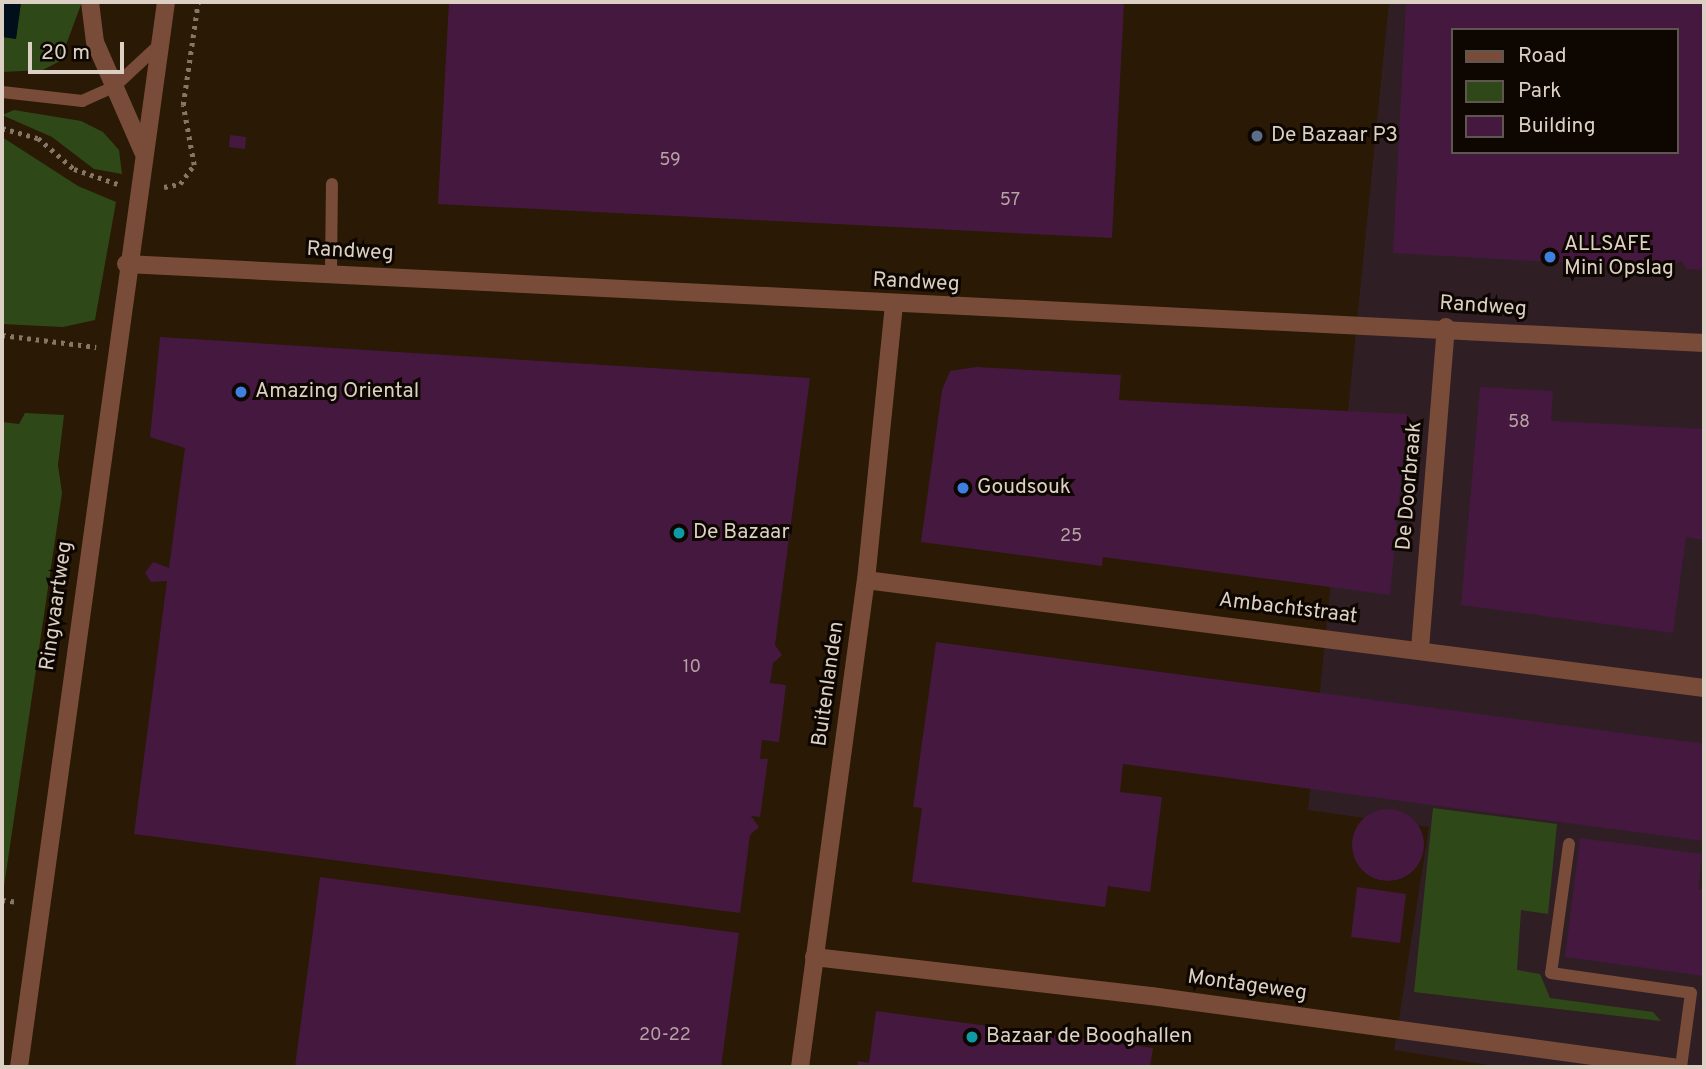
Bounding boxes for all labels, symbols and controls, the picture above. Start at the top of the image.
scale bar [32,28,128,72]
legend [1450,28,1678,154]
text: 20 m [41,40,90,67]
text: Road [1518,43,1567,70]
text: Park [1518,78,1561,105]
text: Building [1518,113,1596,140]
place label: De Bazaar P3 [1271,123,1398,149]
marker: De Bazaar P3 [1249,128,1265,144]
house number: 59 [659,150,681,172]
house number: 57 [1000,190,1020,212]
place label: ALLSAFE Mini Opslag [1564,232,1674,282]
street label: Randweg [306,237,394,267]
marker: ALLSAFE Mini Opslag [1542,249,1558,265]
street label: Randweg [872,268,960,298]
street label: Randweg [1439,291,1527,323]
place label: Amazing Oriental [255,379,419,405]
marker: Amazing Oriental [233,384,249,400]
house number: 58 [1508,412,1530,434]
street label: De Doorbraak [1392,421,1428,551]
place label: Goudsouk [977,475,1071,501]
marker: Goudsouk [955,480,971,496]
place label: De Bazaar [693,520,790,546]
marker: De Bazaar [671,525,687,541]
house number: 25 [1060,526,1082,548]
street label: Ringvaartweg [35,540,79,672]
street label: Ambachtstraat [1217,588,1359,630]
street label: Buitenlanden [808,620,850,748]
house number: 10 [683,657,701,679]
street label: Montageweg [1186,965,1308,1007]
place label: Bazaar de Booghallen [986,1024,1192,1050]
house number: 20-22 [639,1025,691,1047]
marker: Bazaar de Booghallen [964,1029,980,1045]

